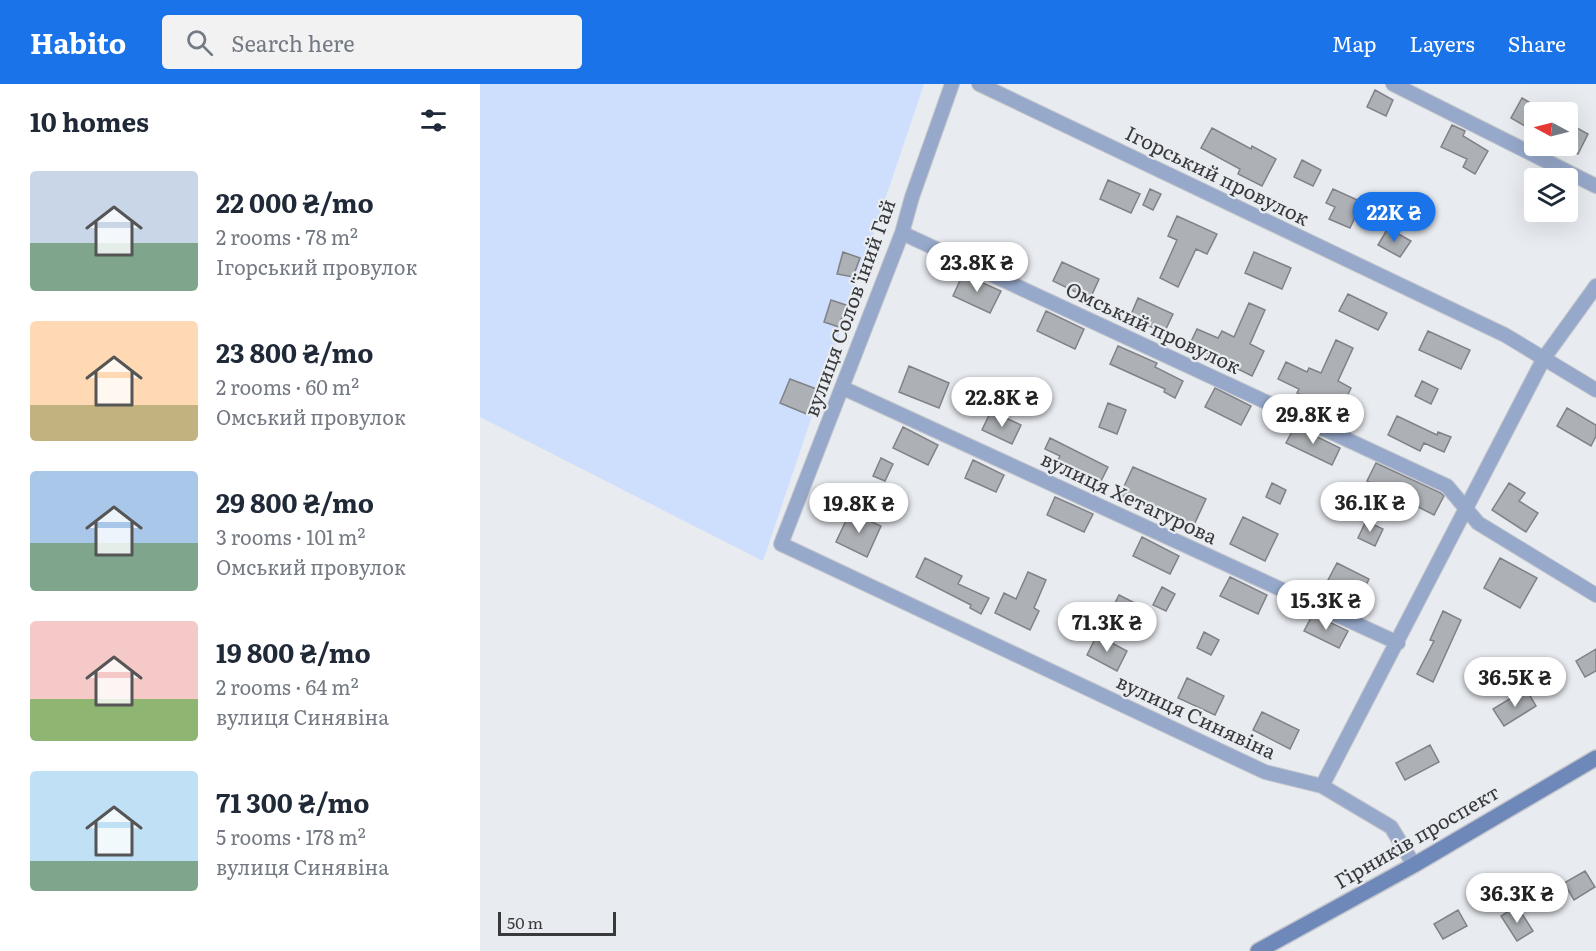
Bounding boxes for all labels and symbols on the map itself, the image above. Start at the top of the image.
north arrow [1524,102,1578,156]
street label: Ігорський провулок [1121,117,1315,232]
pin: 22K ₴ [1352,192,1436,243]
street label: вулиця Солов'їний Гай [795,194,902,420]
pin: 23.8K ₴ [922,242,1032,293]
street label: Омський провулок [1061,272,1246,380]
pin: 22.8K ₴ [947,377,1057,428]
pin: 29.8K ₴ [1258,394,1368,445]
street label: вулиця Хетагурова [1037,442,1223,550]
pin: 36.1K ₴ [1315,482,1425,533]
pin: 19.8K ₴ [804,483,914,534]
pin: 15.3K ₴ [1271,580,1381,631]
pin: 71.3K ₴ [1052,602,1162,653]
pin: 36.5K ₴ [1460,657,1570,708]
street label: вулиця Синявіна [1112,665,1282,765]
street label: Гірників проспект [1328,776,1504,895]
pin: 36.3K ₴ [1462,873,1572,924]
scale bar [498,909,616,936]

